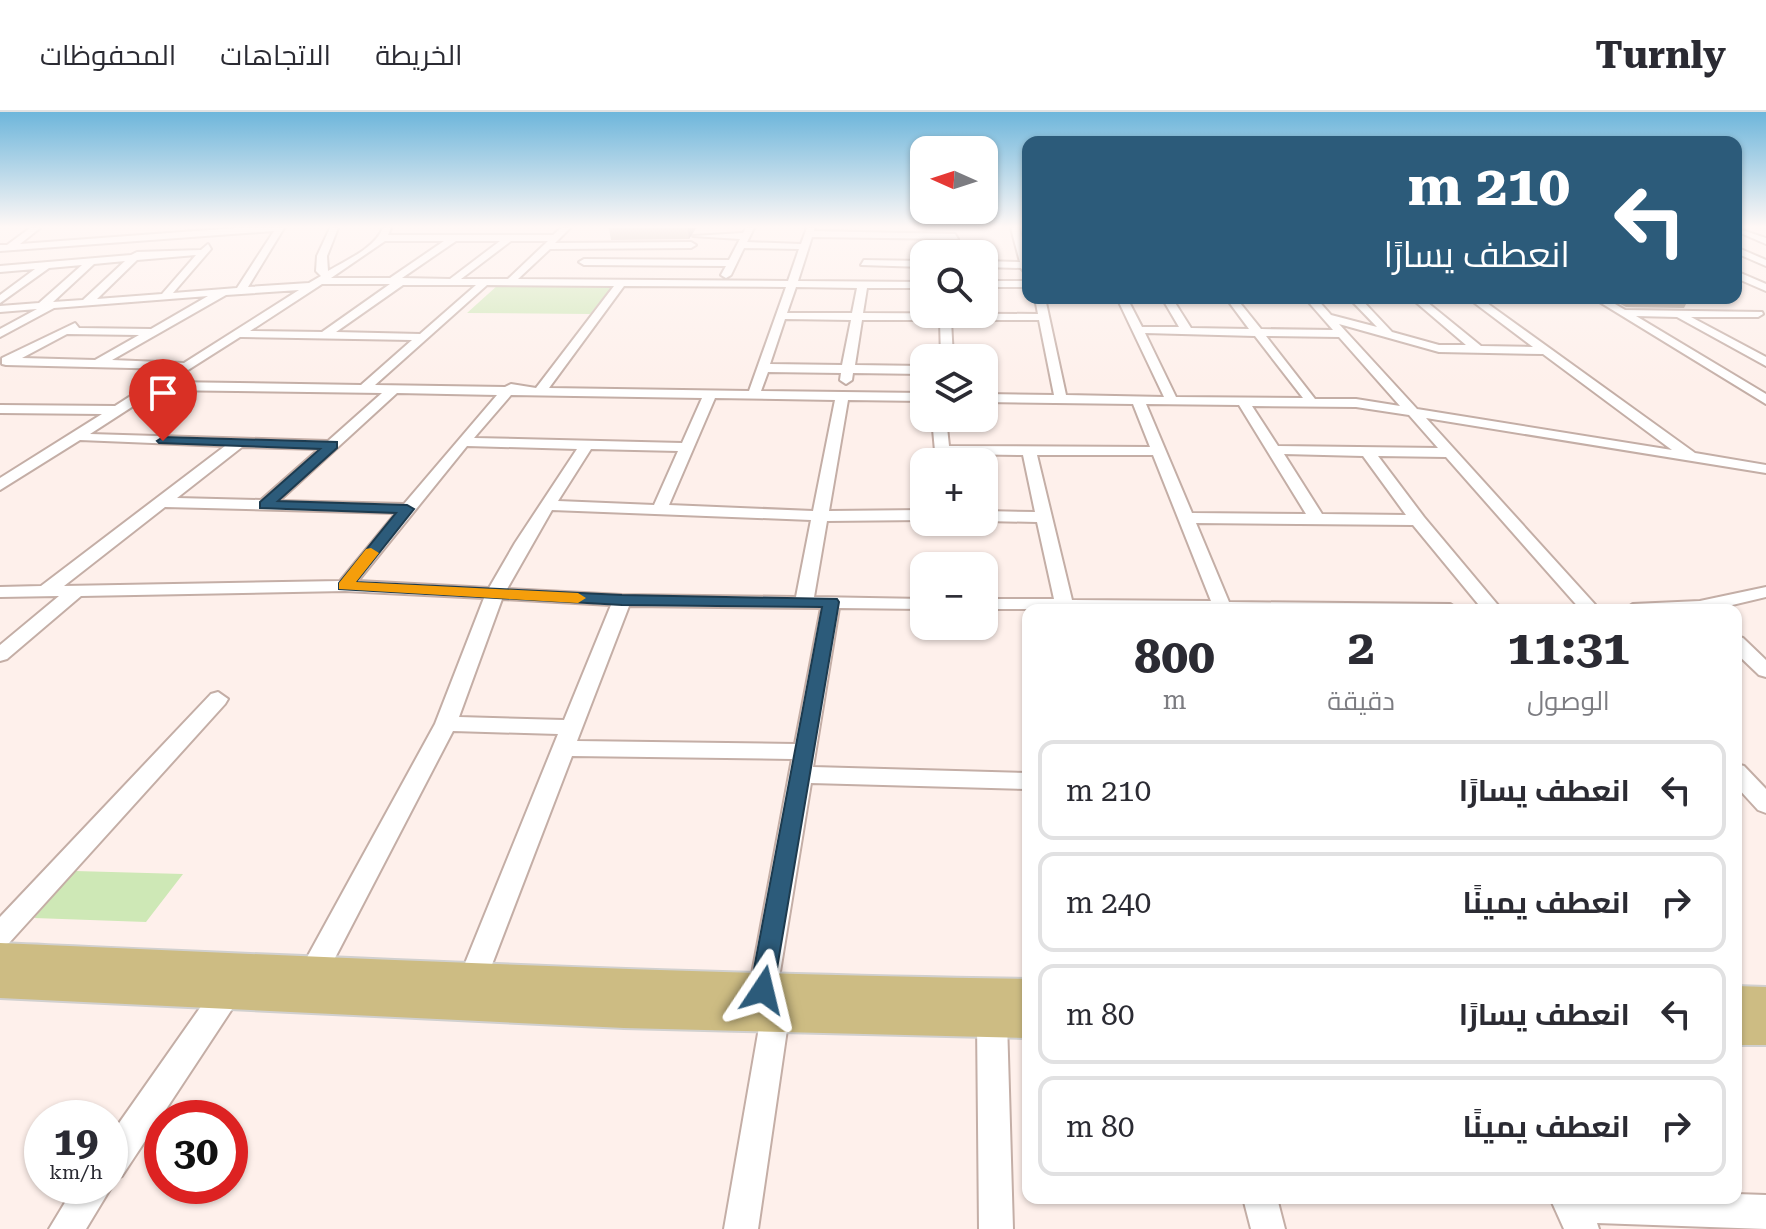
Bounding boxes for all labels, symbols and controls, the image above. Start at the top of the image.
text: Turnly [1595,33,1726,77]
text: المحفوظات [40,39,176,72]
text: الاتجاهات [220,39,331,72]
text: الخريطة [375,39,463,72]
north arrow [910,136,998,224]
map controls [910,136,998,640]
text: 210 m [1408,153,1570,219]
icon: left [1598,168,1702,272]
text: انعطف يسارًا [1383,234,1570,276]
button: search [910,240,998,328]
button: layers [910,344,998,432]
pin [129,359,197,441]
icon: arrive [141,371,185,415]
button: + [910,448,998,536]
button: − [910,552,998,640]
text: 2 [1348,620,1375,676]
text: 11:31 [1507,620,1630,676]
text: 800 [1134,629,1215,685]
text: m [1163,685,1187,715]
text: دقيقة [1327,686,1395,716]
text: الوصول [1527,686,1610,716]
icon: left [1654,768,1698,812]
text: 210 m [1066,773,1151,808]
text: انعطف يسارًا [1459,773,1630,808]
icon: right [1654,880,1698,924]
text: 240 m [1066,885,1151,920]
text: انعطف يمينًا [1462,885,1630,920]
position arrow [721,948,805,1032]
icon: left [1654,992,1698,1036]
text: 80 m [1066,997,1135,1032]
text: انعطف يسارًا [1459,997,1630,1032]
speed limit sign: 30 [144,1100,248,1204]
icon: right [1654,1104,1698,1148]
text: 80 m [1066,1109,1135,1144]
text: انعطف يمينًا [1462,1109,1630,1144]
text: 19 [54,1118,98,1165]
text: km/h [49,1160,103,1184]

